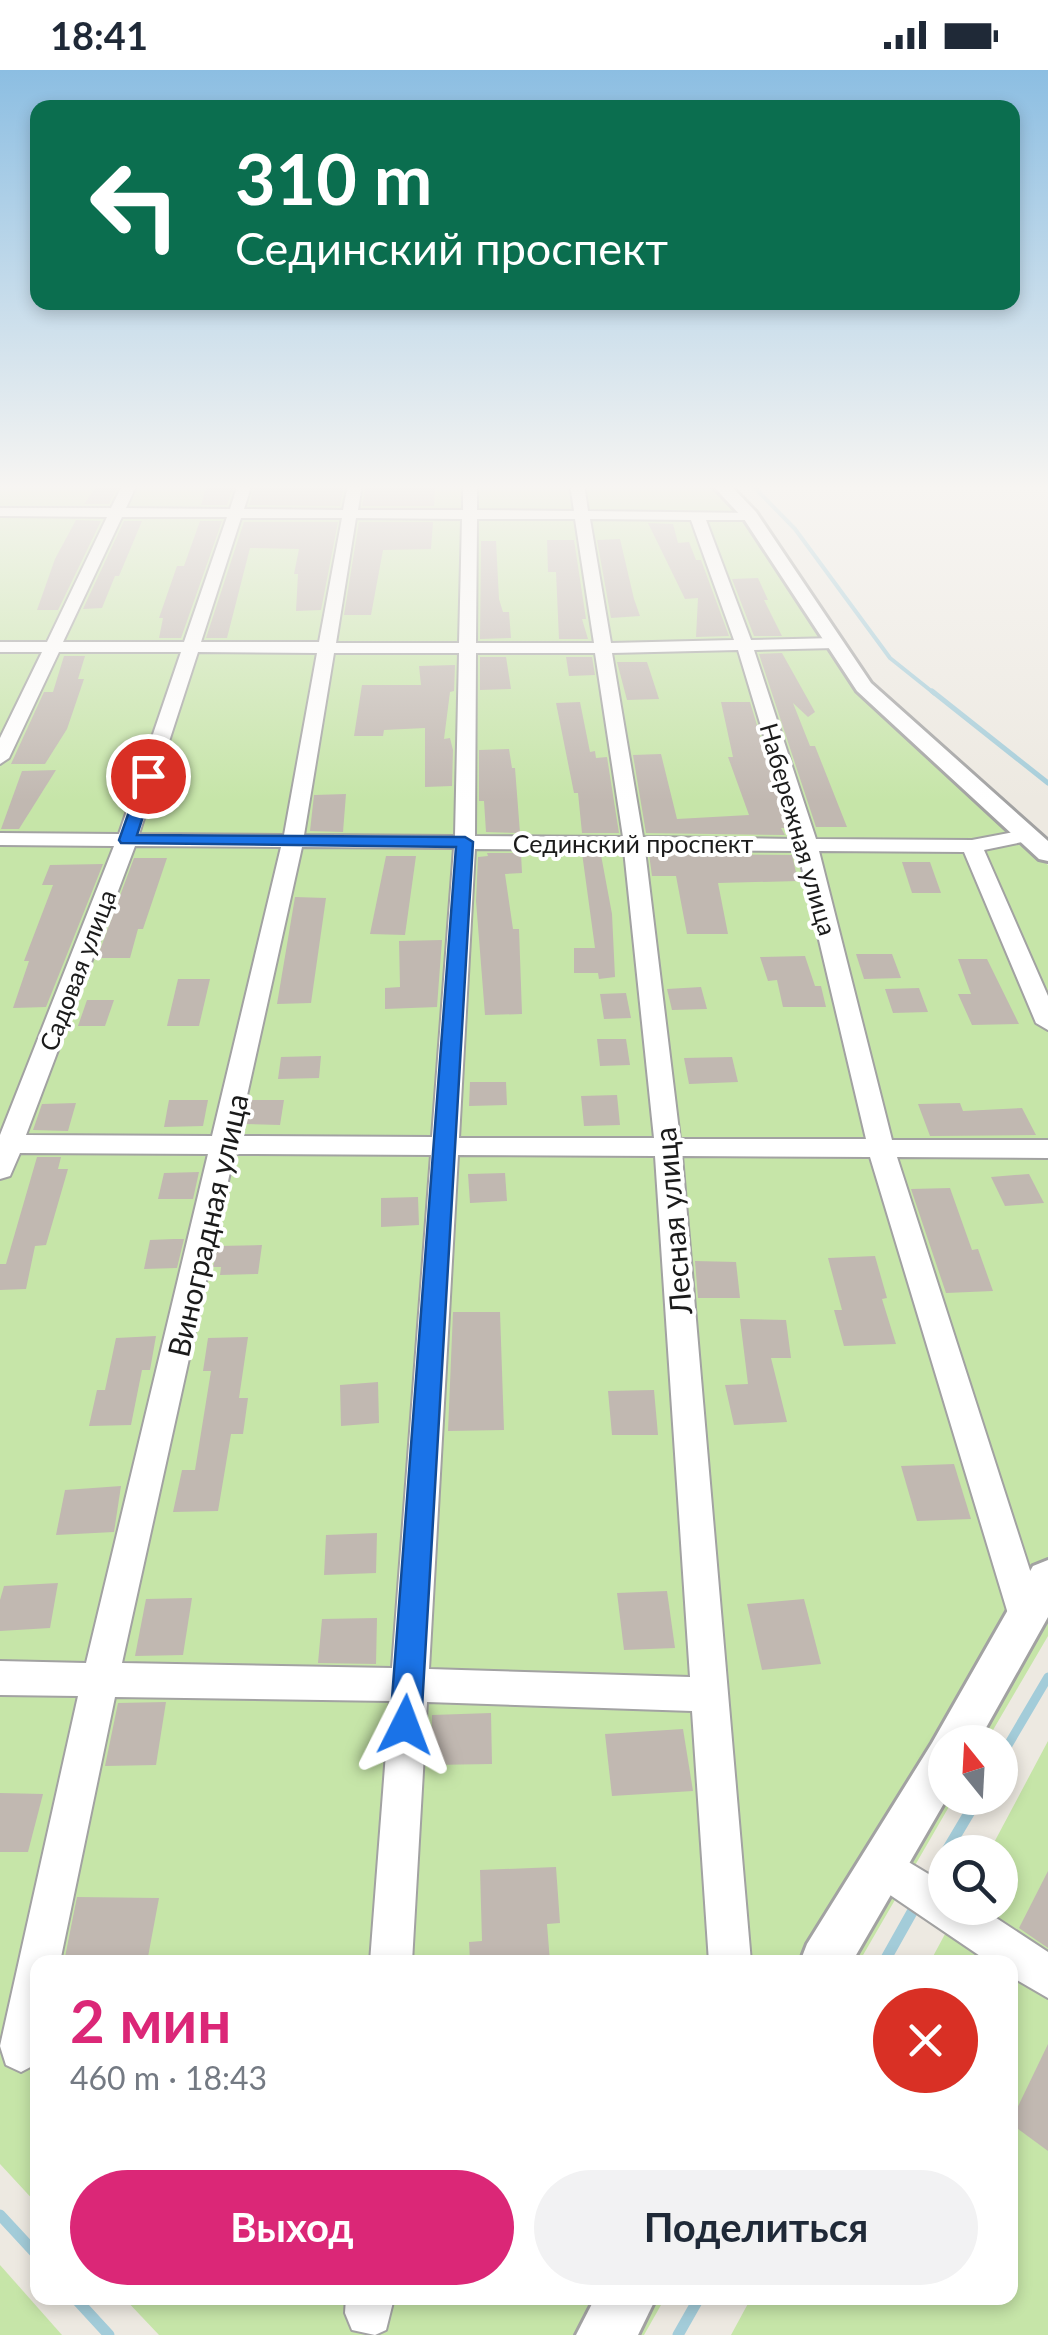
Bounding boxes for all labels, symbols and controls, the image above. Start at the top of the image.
text: 18:41 [50,12,148,58]
text: 310 m [235,136,432,220]
icon: left [70,140,200,270]
text: Сединский проспект [235,221,668,275]
street label: Набережная улица [754,719,844,939]
pin [106,734,191,819]
icon: arrive [121,749,176,804]
street label: Сединский проспект [513,828,754,858]
street label: Садовая улица [32,885,122,1055]
street label: Виноградная улица [159,1090,255,1360]
street label: Лесная улица [646,1126,698,1317]
position arrow [353,1673,457,1777]
north arrow [928,1725,1018,1815]
map controls [928,1725,1018,1925]
button: search [928,1835,1018,1925]
text: 2 мин [70,1984,232,2056]
button: close [873,1988,978,2093]
text: 460 m · 18:43 [70,2058,267,2097]
button: Выход [70,2170,514,2285]
button: Поделиться [534,2170,978,2285]

